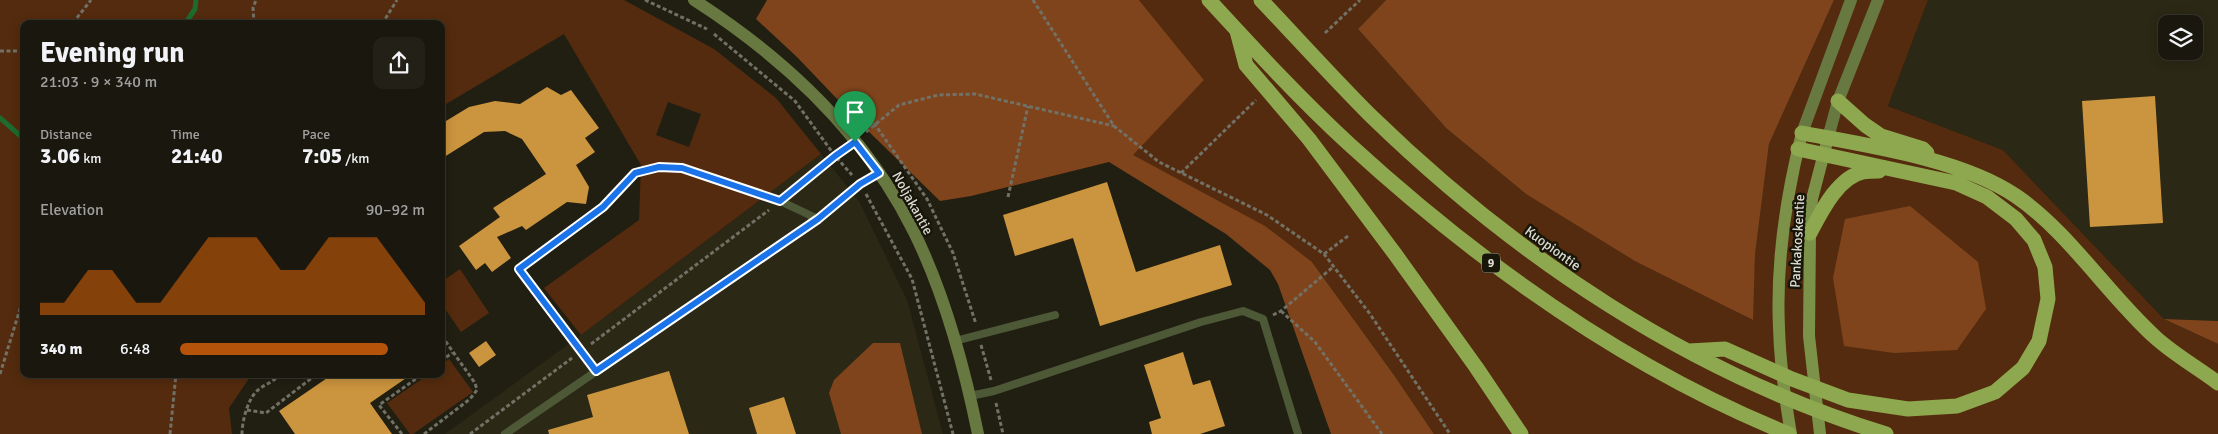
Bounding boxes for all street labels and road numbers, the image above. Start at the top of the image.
street label: Noljakantie [888,169,937,238]
street label: Pankakoskentie [1787,194,1808,288]
street label: Kuopiontie [1521,222,1584,274]
road number: 9 [1482,254,1500,272]

